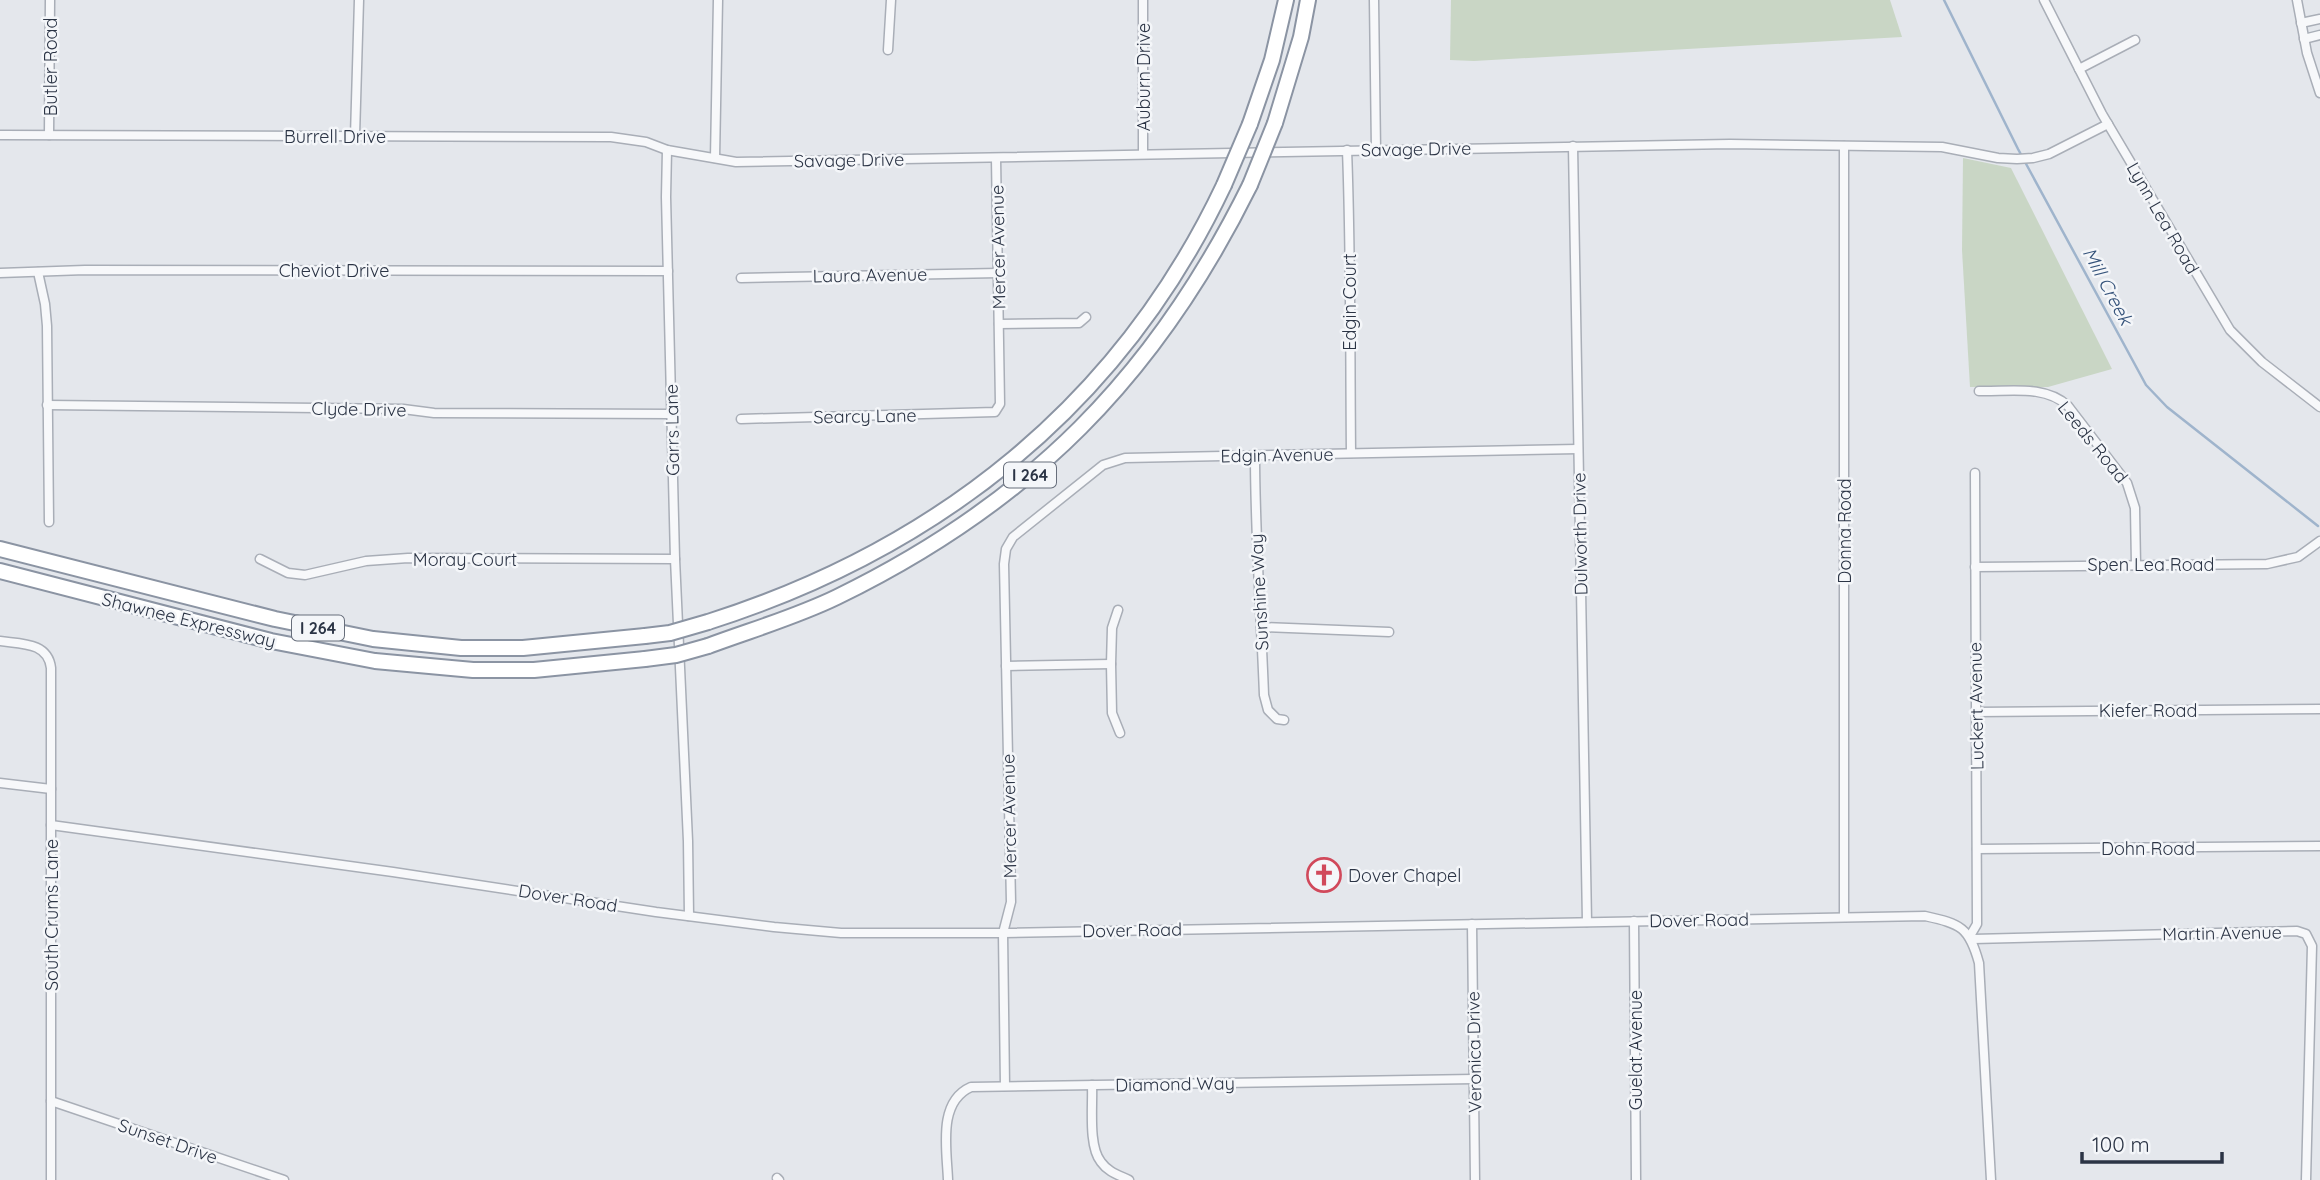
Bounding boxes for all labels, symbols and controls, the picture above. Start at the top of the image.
street label: Butler Road [39,18,62,116]
street label: Auburn Drive [1132,23,1155,131]
street label: Burrell Drive [284,125,386,148]
street label: Savage Drive [1361,137,1471,161]
street label: Savage Drive [794,148,904,172]
street label: Lynn Lea Road [2122,158,2204,278]
street label: Mercer Avenue [985,185,1011,309]
water label: Mill Creek [2078,243,2139,331]
street label: Edgin Court [1338,253,1361,351]
street label: Cheviot Drive [279,259,389,282]
street label: Laura Avenue [812,263,928,287]
street label: Garrs Lane [660,384,684,476]
street label: Leeds Road [2053,396,2133,488]
street label: Clyde Drive [311,397,407,421]
street label: Searcy Lane [813,404,917,428]
street label: Edgin Avenue [1220,443,1334,467]
road number: I 264 [1004,462,1056,488]
street label: Dulworth Drive [1567,472,1593,596]
street label: Donna Road [1833,478,1856,584]
street label: Sunshine Way [1244,533,1274,651]
street label: Moray Court [413,548,517,571]
street label: Spen Lea Road [2088,553,2214,576]
street label: Shawnee Expressway [100,587,278,653]
road number: I 264 [292,615,344,640]
street label: Luckert Avenue [1963,642,1989,770]
street label: Kiefer Road [2099,699,2197,722]
street label: Mercer Avenue [996,754,1022,878]
street label: Dohn Road [2101,837,2195,860]
street label: South Crums Lane [40,839,63,991]
church icon: Dover Chapel [1305,856,1343,894]
place label: Dover Chapel [1348,864,1461,887]
street label: Dover Road [517,879,619,917]
street label: Dover Road [1649,908,1749,932]
street label: Dover Road [1082,918,1182,942]
street label: Martin Avenue [2162,920,2282,946]
street label: Guelat Avenue [1624,990,1647,1110]
street label: Veronica Drive [1461,991,1487,1113]
street label: Diamond Way [1115,1071,1235,1097]
street label: Sunset Drive [115,1113,221,1169]
scale bar [2082,1120,2222,1164]
text: 100 m [2092,1131,2150,1157]

